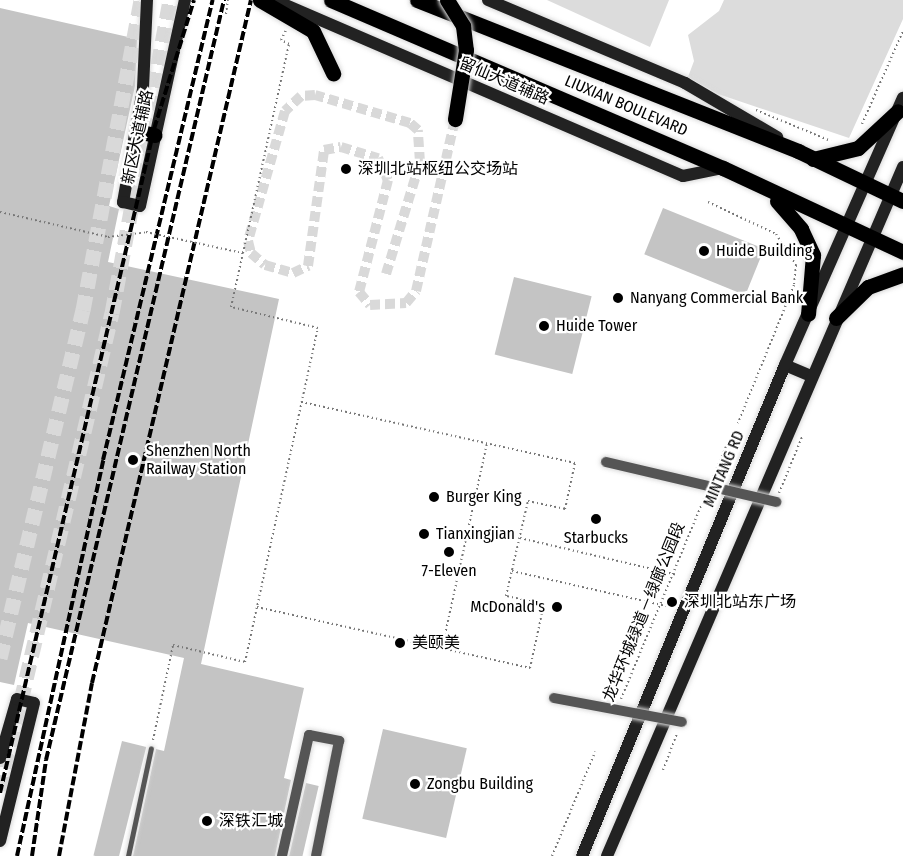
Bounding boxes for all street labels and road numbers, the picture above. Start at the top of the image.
street label: 留仙大道辅路 [456,53,552,109]
street label: LIUXIAN BOULEVARD [562,71,690,141]
street label: 新区大道辅路 [119,88,157,186]
street label: MINTANG RD [699,428,749,510]
street label: 龙华环城绿道－绿廊公园段 [599,519,689,705]

